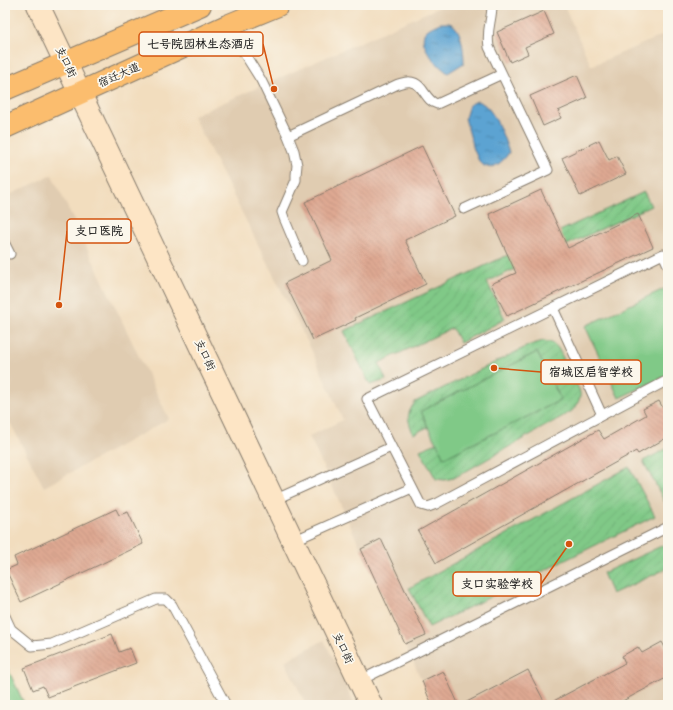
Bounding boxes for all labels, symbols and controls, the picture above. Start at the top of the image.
callout: 七号院园林生态酒店 [139,32,263,56]
text: 七号院园林生态酒店 [147,37,255,52]
street label: 支口街 [53,44,80,81]
street label: 宿迁大道 [96,60,142,90]
callout: 支口医院 [67,219,131,243]
text: 支口医院 [75,224,123,239]
street label: 支口街 [192,337,218,374]
callout: 宿城区启智学校 [541,360,641,384]
text: 宿城区启智学校 [549,365,633,380]
callout: 支口实验学校 [453,572,541,596]
text: 支口实验学校 [461,577,533,592]
street label: 支口街 [330,630,356,667]

